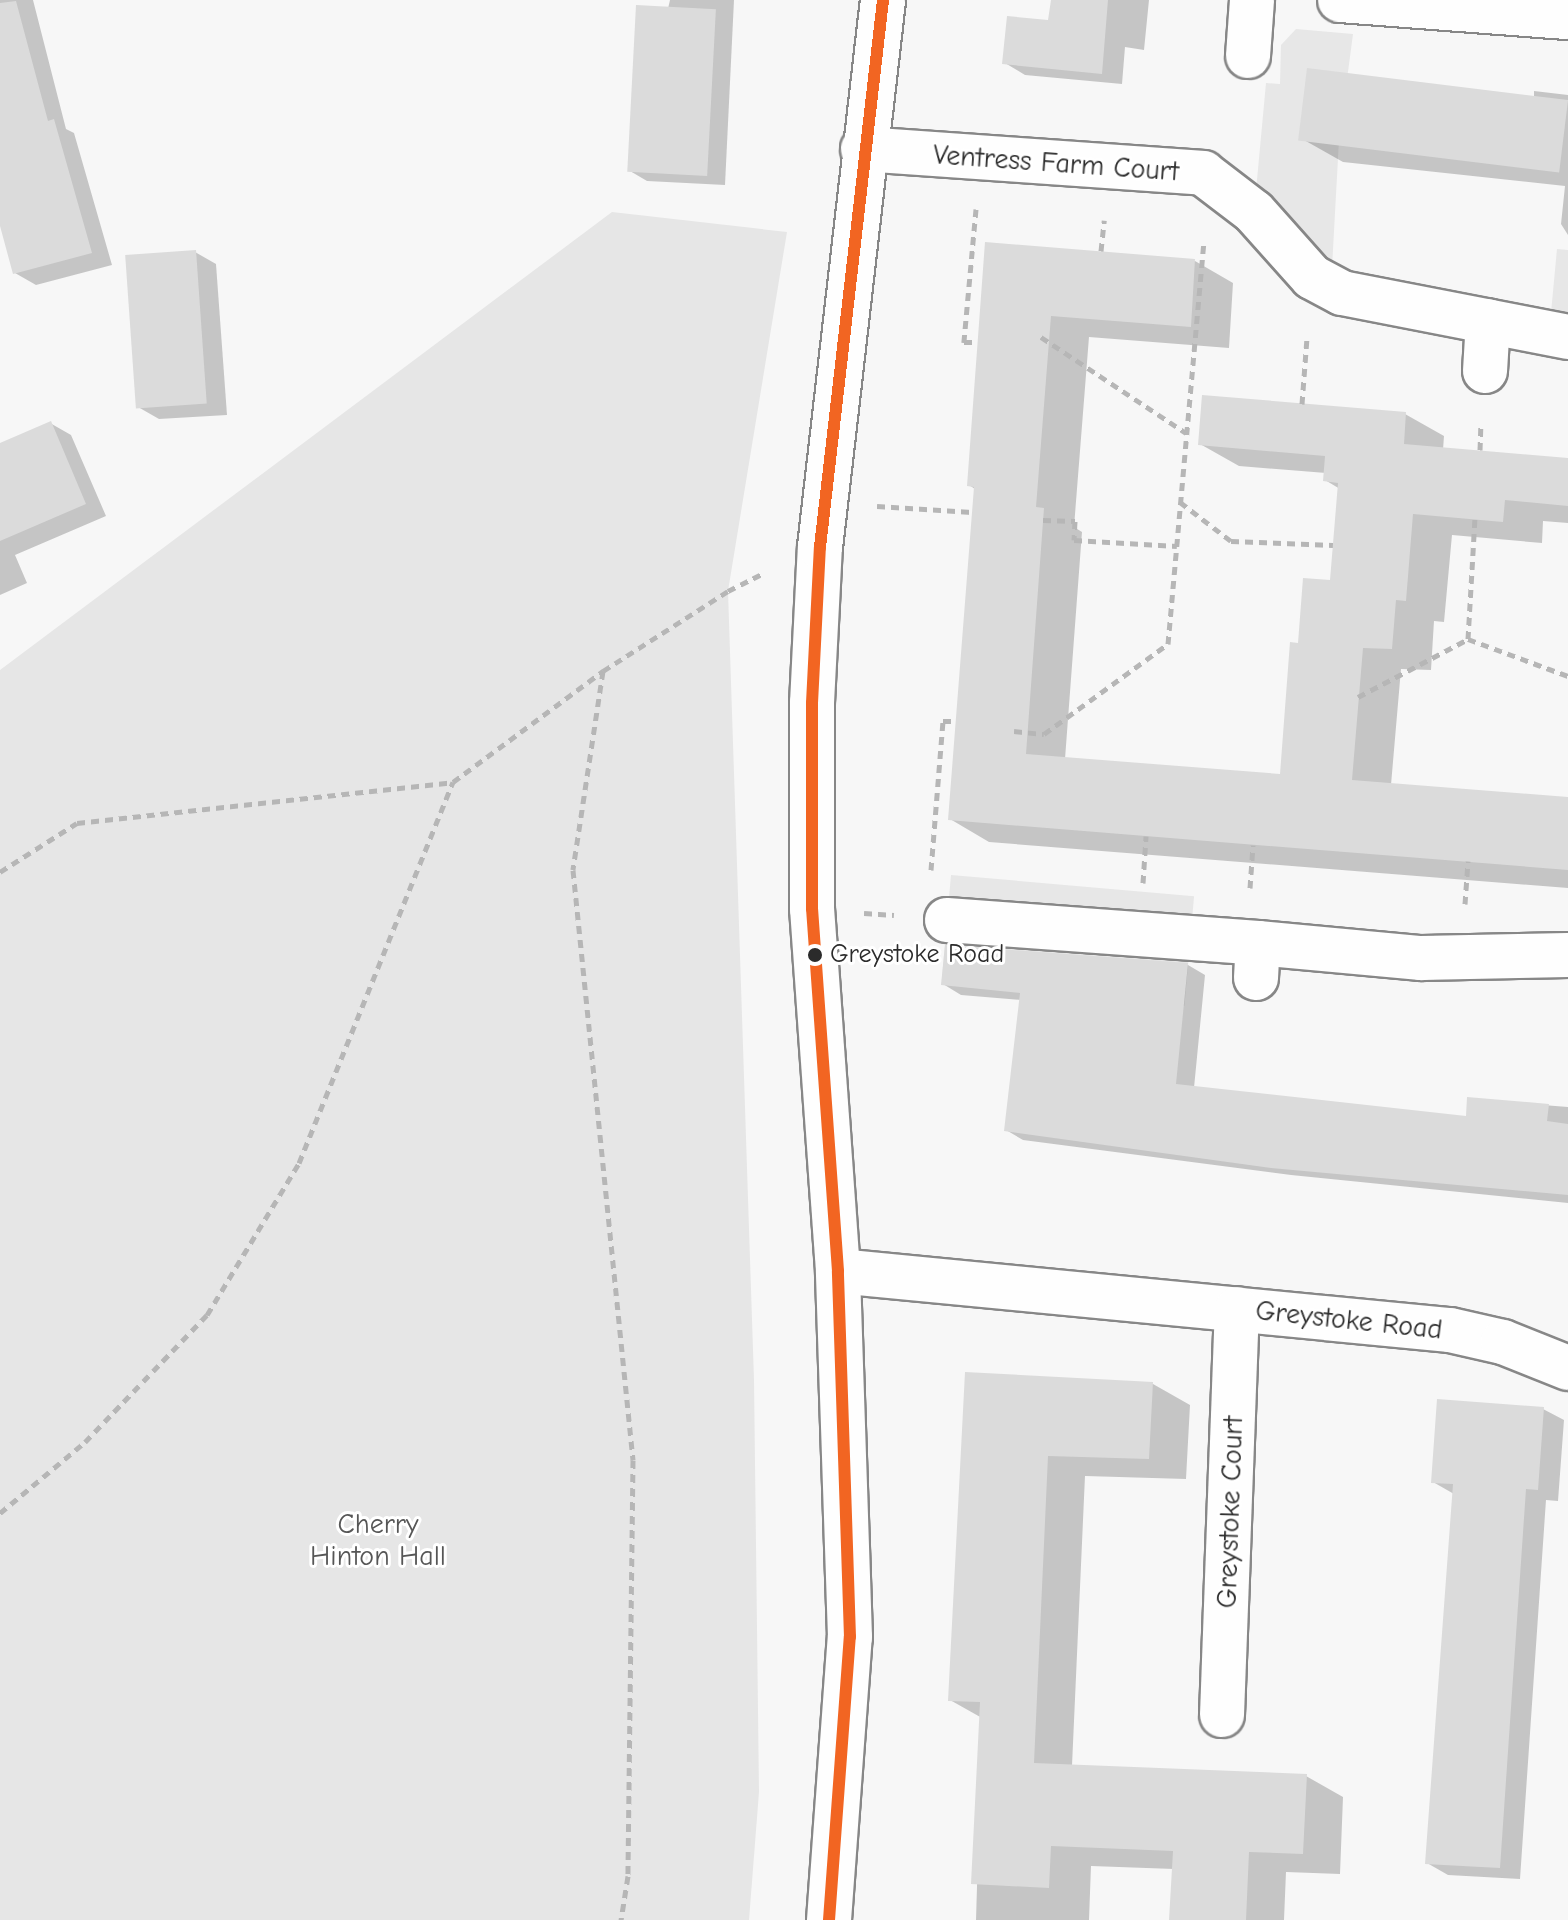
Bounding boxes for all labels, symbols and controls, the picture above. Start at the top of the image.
street label: Ventress Farm Court [932,138,1180,188]
place label: Greystoke Road [830,939,1004,971]
marker: Greystoke Road [807,947,823,963]
street label: Greystoke Road [1254,1293,1444,1347]
street label: Greystoke Court [1210,1415,1250,1609]
park label: Cherry Hinton Hall [310,1507,446,1573]

